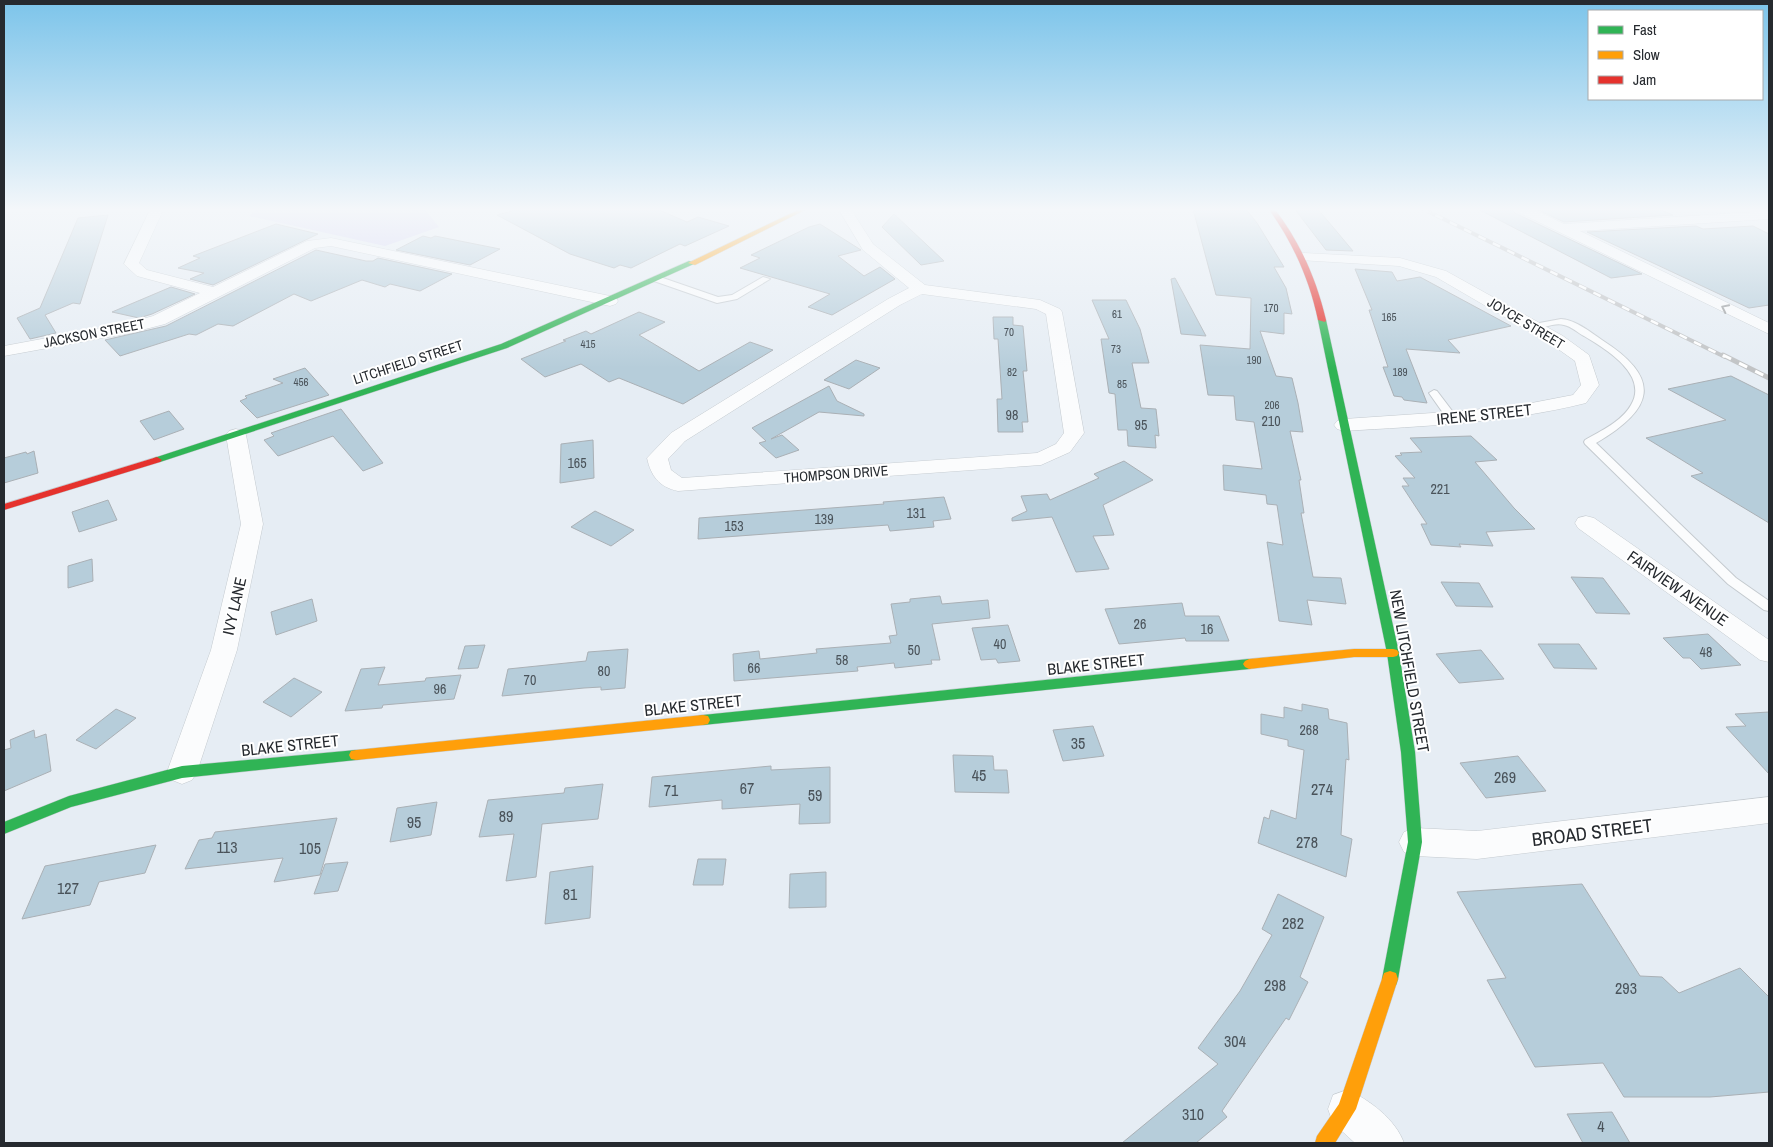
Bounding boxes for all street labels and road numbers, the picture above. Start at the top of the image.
street label: JOYCE STREET [1484,293,1568,353]
street label: JACKSON STREET [42,314,146,352]
street label: LITCHFIELD STREET [351,336,465,388]
street label: IRENE STREET [1435,398,1533,430]
street label: THOMPSON DRIVE [783,461,889,487]
street label: FAIRVIEW AVENUE [1623,545,1733,631]
street label: IVY LANE [217,575,251,637]
street label: NEW LITCHFIELD STREET [1385,588,1435,754]
street label: BLAKE STREET [1046,648,1146,680]
street label: BLAKE STREET [643,689,743,721]
street label: BLAKE STREET [240,729,340,761]
street label: BROAD STREET [1530,812,1654,852]

